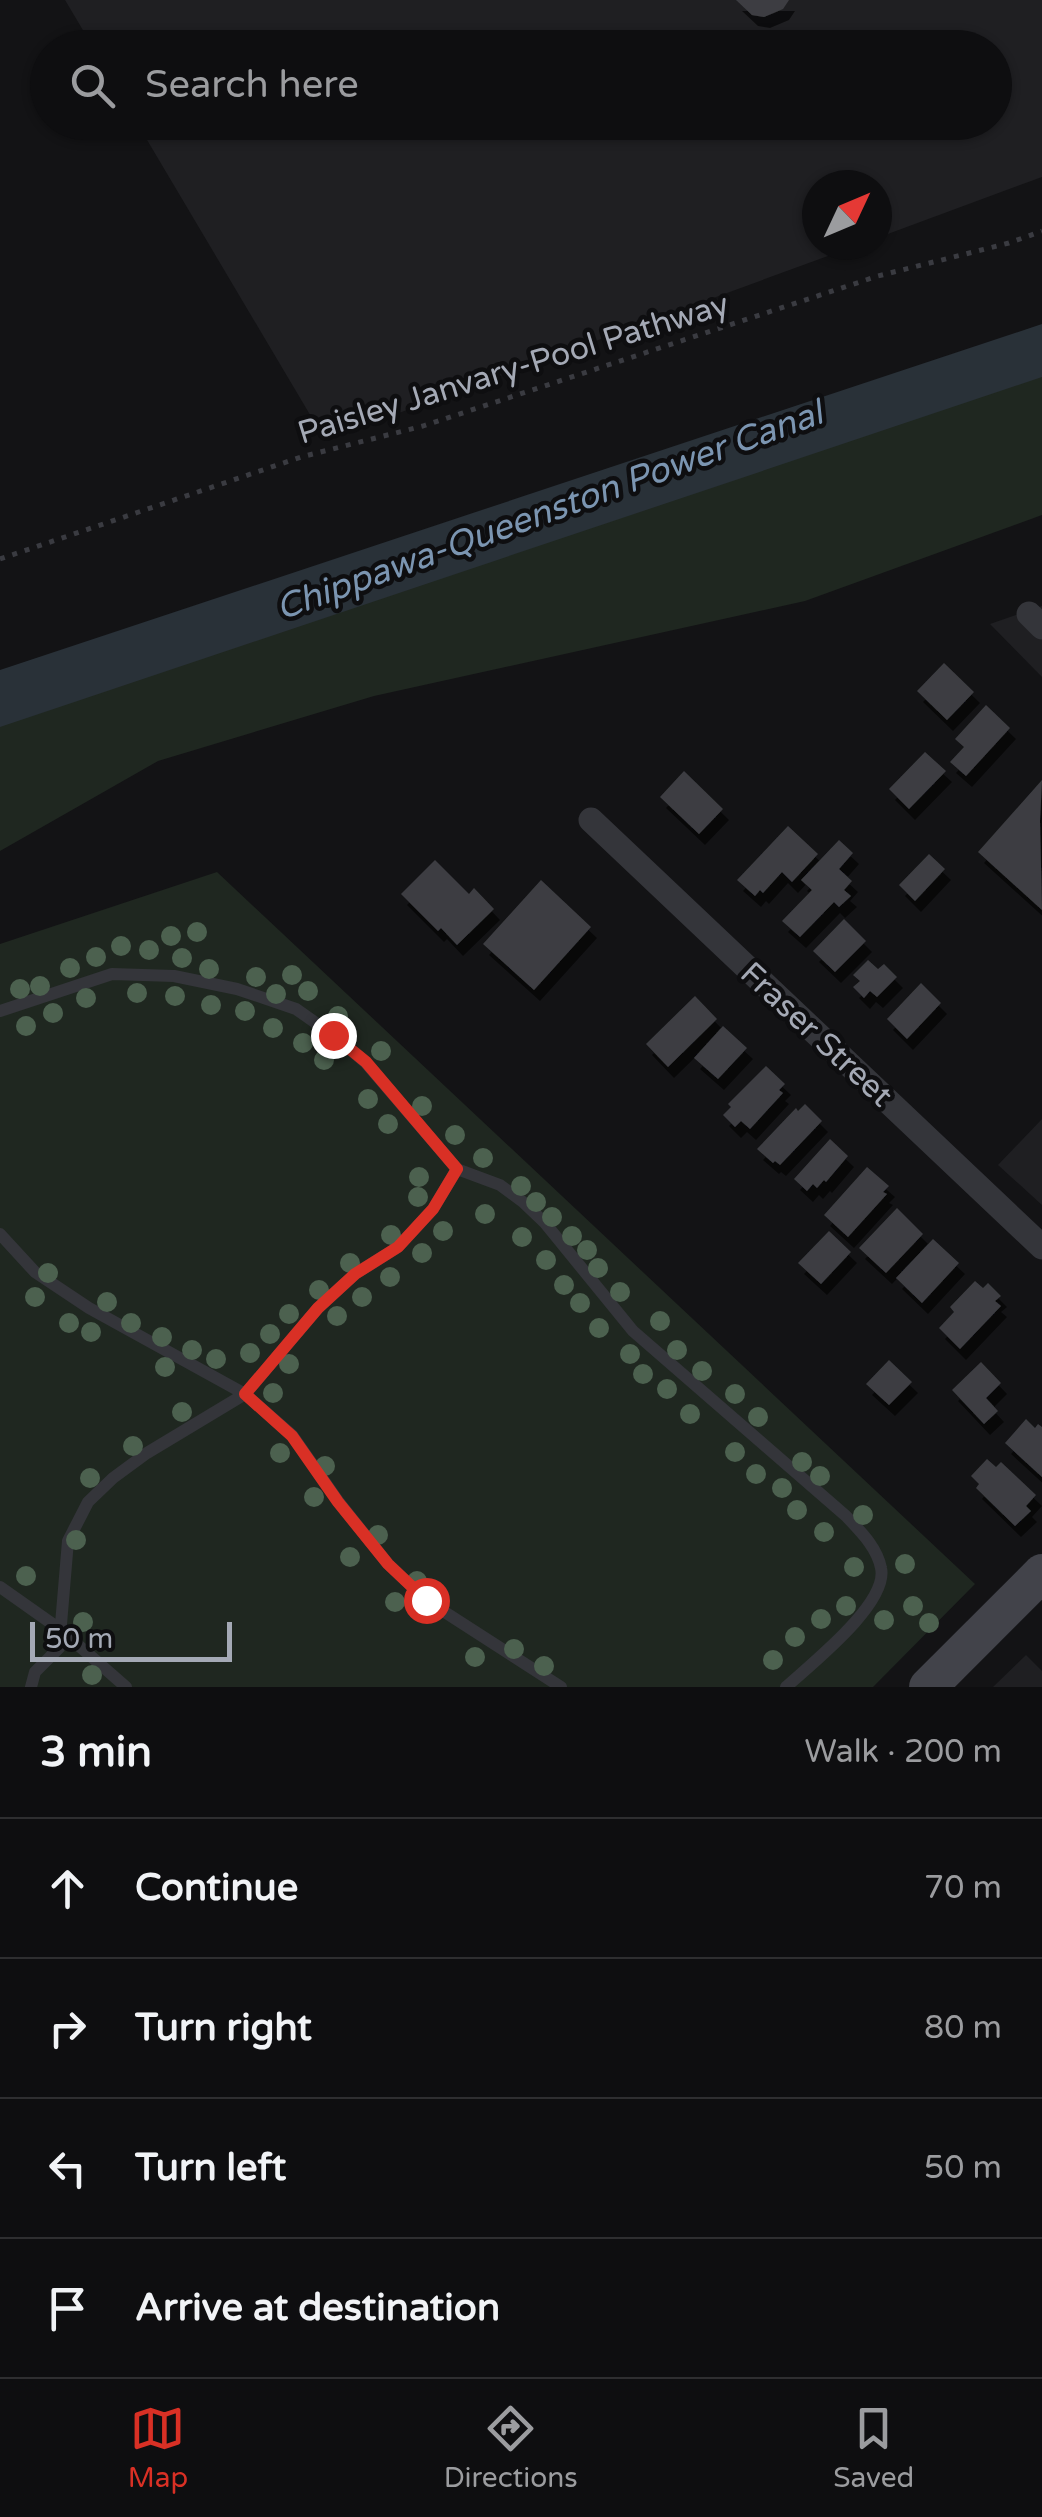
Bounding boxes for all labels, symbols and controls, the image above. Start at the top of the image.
search box [30,30,1012,140]
icon: search [65,58,120,113]
text: Search here [145,62,359,108]
north arrow [802,170,892,260]
street label: Paisley Janvary-Pool Pathway [293,285,733,453]
water label: Chippawa-Queenston Power Canal [270,391,832,630]
street label: Fraser Street [732,955,900,1115]
route end [311,1013,357,1059]
route start [404,1578,450,1624]
scale bar [30,1617,232,1662]
text: 50 m [45,1622,113,1656]
text: 3 min [40,1727,152,1778]
text: Walk · 200 m [805,1733,1002,1771]
icon: ahead [40,1861,95,1916]
text: Continue [135,1865,298,1911]
text: 70 m [924,1869,1002,1907]
icon: right [40,2001,95,2056]
text: Turn right [135,2005,312,2051]
text: 80 m [924,2009,1002,2047]
icon: left [40,2141,95,2196]
text: Turn left [135,2145,286,2191]
text: 50 m [924,2149,1002,2187]
icon: arrive [40,2281,95,2336]
text: Arrive at destination [135,2285,500,2331]
tab: Map [128,2401,188,2495]
tab: Directions [444,2401,578,2495]
tab: Saved [833,2401,914,2495]

